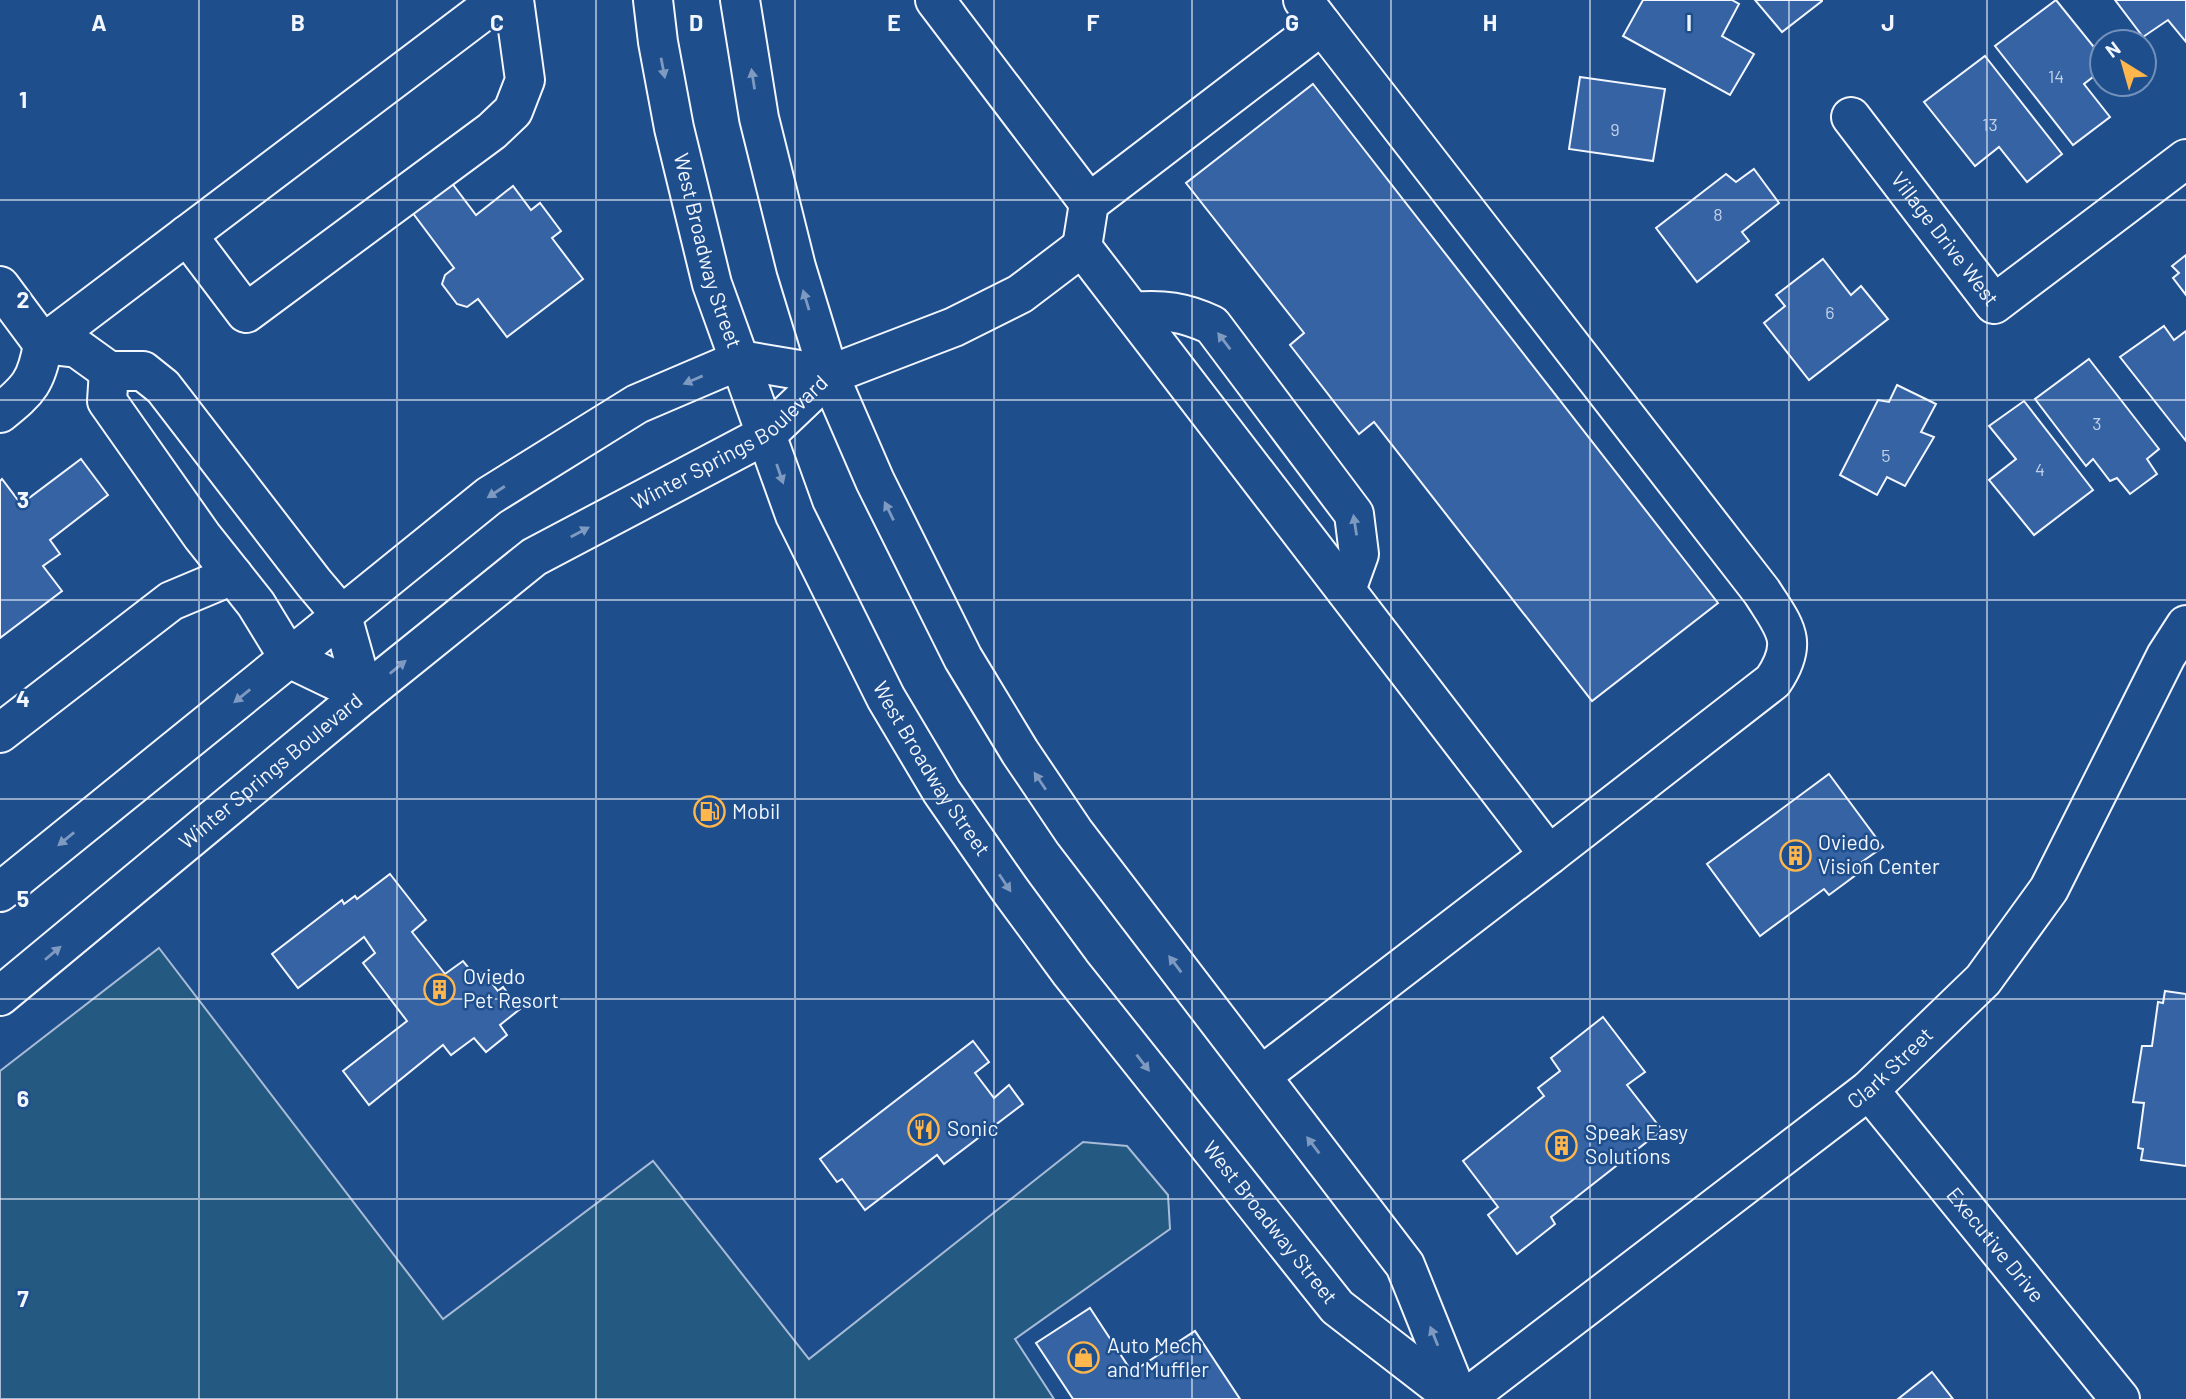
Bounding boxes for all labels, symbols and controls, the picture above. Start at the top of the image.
text: A [91,8,107,36]
text: B [291,8,305,36]
text: C [490,8,504,36]
text: D [689,8,703,36]
text: E [887,8,901,36]
text: F [1087,8,1100,36]
text: G [1285,8,1299,36]
text: H [1483,8,1497,36]
text: I [1686,8,1692,36]
text: J [1881,8,1895,36]
north arrow [2088,28,2158,98]
text: N [2100,36,2124,62]
one-way arrow [657,57,668,79]
house number: 14 [2048,65,2064,87]
one-way arrow [747,67,758,89]
text: 1 [19,85,27,113]
house number: 13 [1982,113,1998,135]
house number: 9 [1610,118,1620,140]
street label: West Broadway Street [670,150,748,351]
street label: Village Drive West [1887,166,2005,310]
house number: 8 [1713,203,1723,225]
text: 2 [17,285,29,313]
one-way arrow [800,289,810,310]
house number: 6 [1825,301,1835,323]
one-way arrow [1216,332,1231,350]
street label: Winter Springs Boulevard [627,369,832,514]
one-way arrow [683,374,703,386]
house number: 3 [2092,412,2102,434]
house number: 5 [1881,444,1891,466]
house number: 4 [2035,458,2045,480]
one-way arrow [775,463,786,484]
text: 3 [17,485,29,513]
one-way arrow [486,486,506,499]
one-way arrow [884,501,895,521]
one-way arrow [1349,514,1360,536]
one-way arrow [570,526,590,538]
one-way arrow [389,660,406,675]
street label: West Broadway Street [869,677,996,860]
text: 4 [16,684,30,712]
street label: Winter Springs Boulevard [173,687,367,853]
one-way arrow [234,689,252,704]
one-way arrow [1033,772,1047,790]
fuel station icon: Mobil [692,795,726,829]
place label: Mobil [732,798,780,823]
place label: Oviedo Vision Center [1818,829,1940,878]
one-way arrow [57,832,75,847]
building icon: Oviedo Vision Center [1778,838,1812,872]
one-way arrow [998,874,1012,892]
text: 5 [17,884,29,912]
one-way arrow [43,945,61,960]
one-way arrow [1169,955,1183,973]
place label: Oviedo Pet Resort [463,963,559,1012]
building icon: Oviedo Pet Resort [423,972,457,1006]
street label: Clark Street [1842,1021,1937,1113]
one-way arrow [1135,1055,1150,1072]
text: 6 [17,1084,29,1112]
restaurant icon: Sonic [907,1112,941,1146]
place label: Sonic [947,1115,998,1140]
place label: Speak Easy Solutions [1585,1119,1688,1168]
building icon: Speak Easy Solutions [1545,1128,1579,1162]
street label: West Broadway Street [1198,1135,1344,1308]
one-way arrow [1306,1136,1321,1154]
street label: Executive Drive [1942,1182,2050,1307]
text: 7 [17,1284,29,1312]
one-way arrow [1428,1325,1439,1346]
place label: Auto Mech and Muffler [1107,1332,1209,1381]
shop icon: Auto Mech and Muffler [1067,1341,1101,1375]

